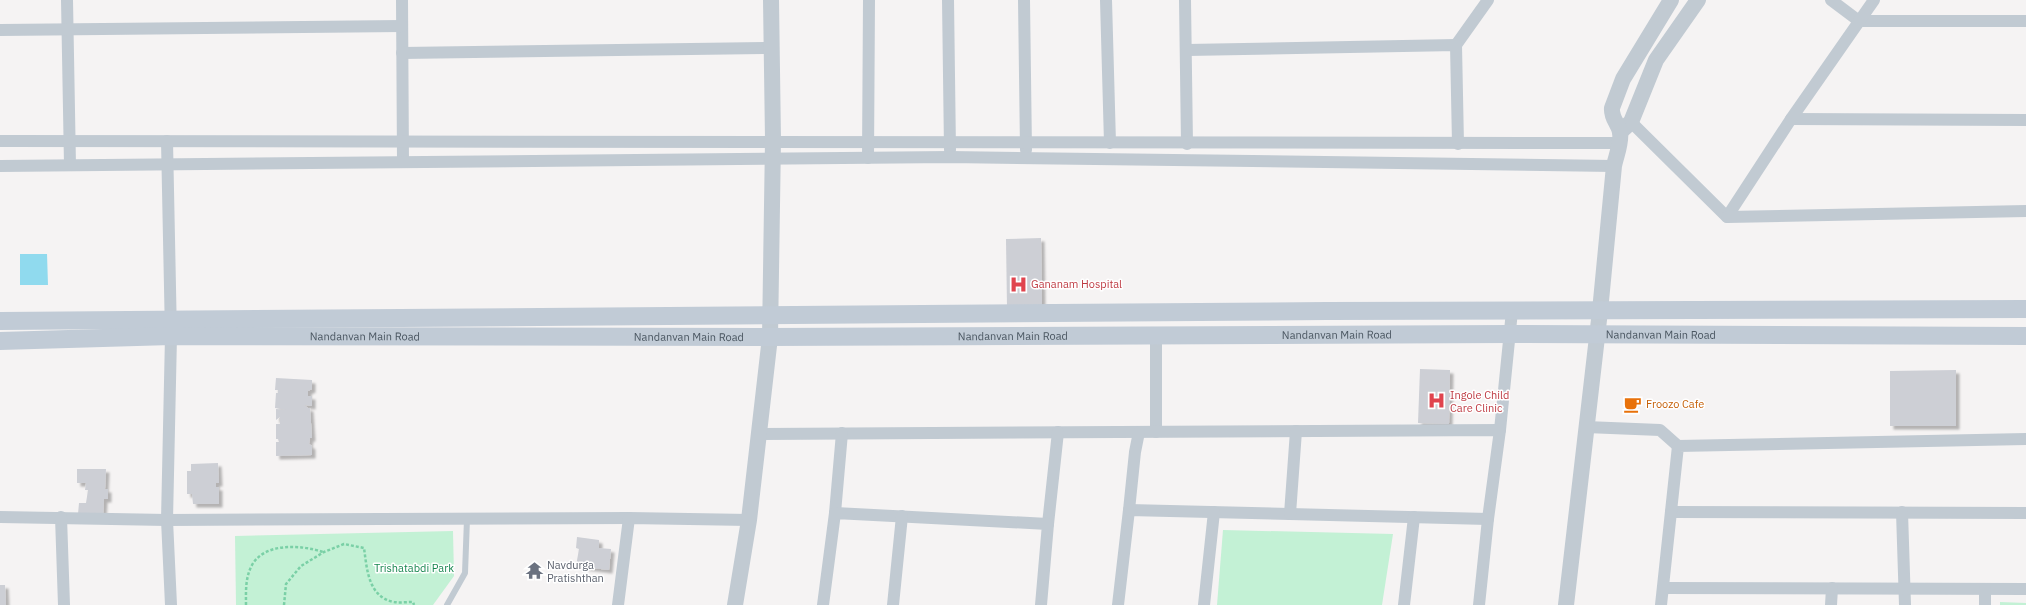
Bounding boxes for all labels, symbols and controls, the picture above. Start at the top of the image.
hospital icon: Gananam Hospital [1008,274,1028,294]
place label: Gananam Hospital [1031,277,1122,291]
street label: Nandanvan Main Road [1282,327,1392,342]
street label: Nandanvan Main Road [1606,327,1716,342]
street label: Nandanvan Main Road [310,329,420,343]
street label: Nandanvan Main Road [958,329,1068,343]
street label: Nandanvan Main Road [634,330,744,344]
place label: Ingole Child Care Clinic [1450,388,1509,415]
hospital icon: Ingole Child Care Clinic [1427,391,1447,411]
cafe icon: Froozo Cafe [1623,394,1643,414]
place label: Froozo Cafe [1646,397,1704,411]
place label: Navdurga Pratishthan [547,558,604,585]
park label: Trishatabdi Park [374,561,454,575]
temple icon: Navdurga Pratishthan [524,561,544,581]

